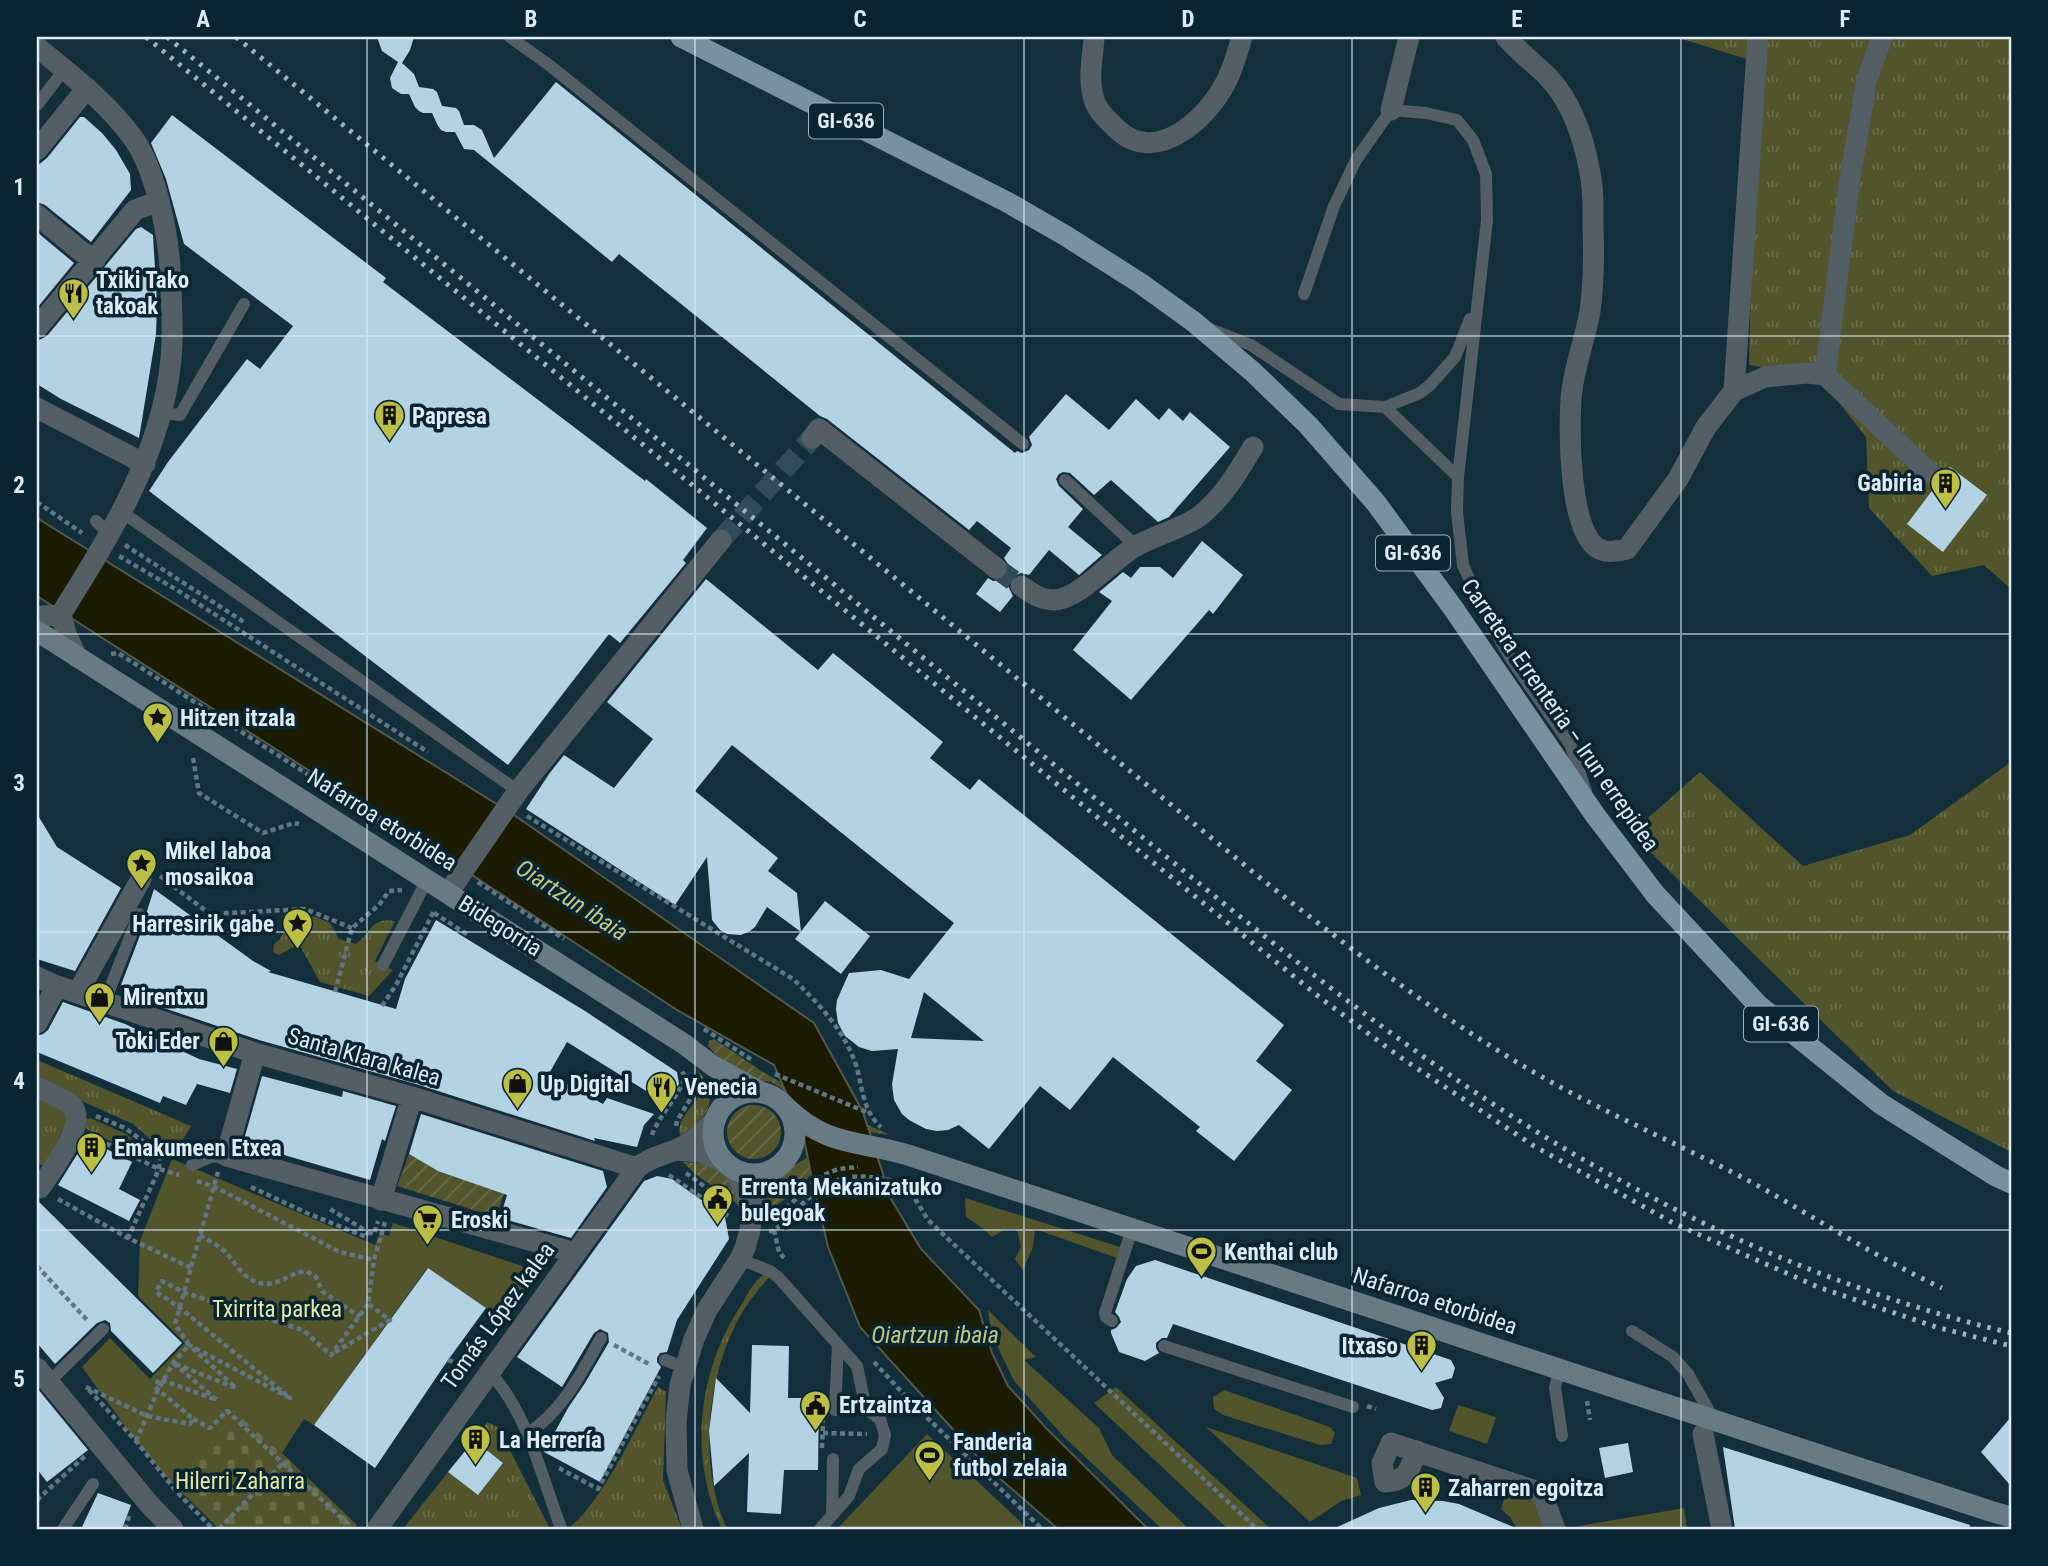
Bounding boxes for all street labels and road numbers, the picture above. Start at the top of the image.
road number: GI-636 [809,104,883,138]
road number: GI-636 [1376,536,1450,570]
street label: Carretera Errenteria – Irun errepidea [1455,574,1665,856]
street label: Nafarroa etorbidea [302,763,462,877]
street label: Bidegorria [453,890,547,962]
road number: GI-636 [1744,1006,1818,1042]
street label: Santa Klara kalea [285,1022,443,1092]
street label: Tomás López kalea [436,1237,560,1395]
street label: Nafarroa etorbidea [1350,1262,1520,1340]

